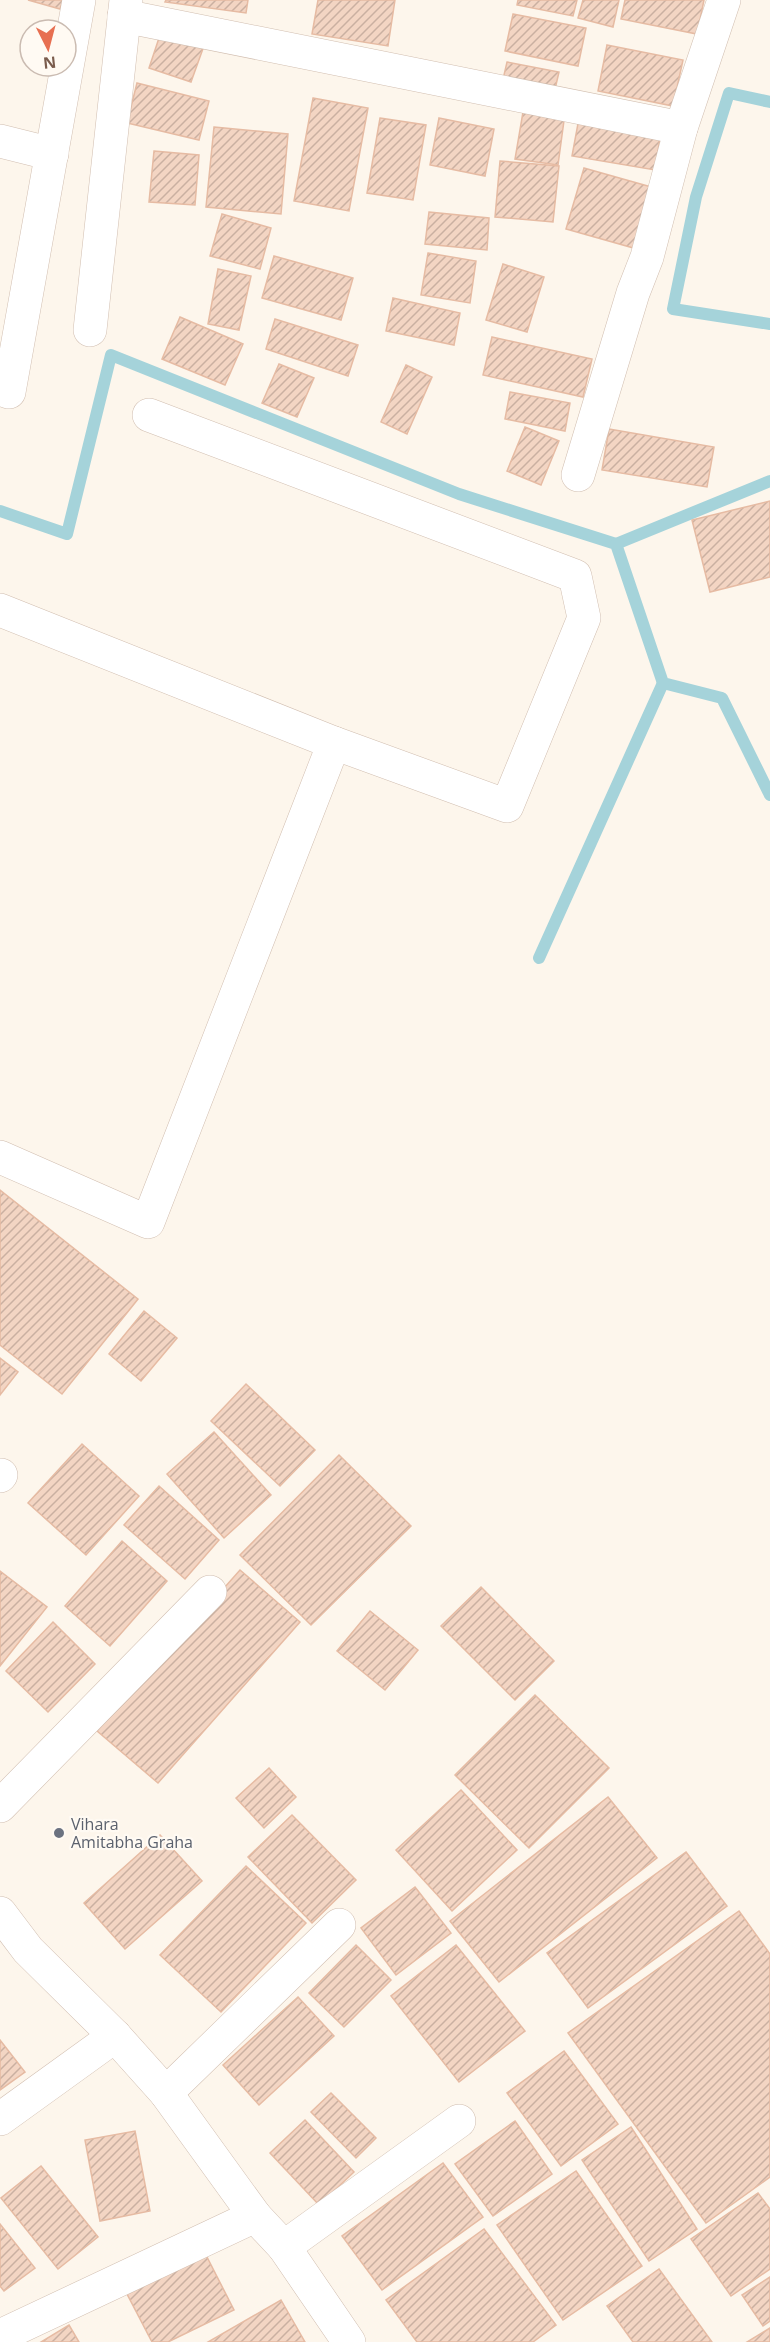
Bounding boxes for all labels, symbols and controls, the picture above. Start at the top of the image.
north arrow [18,18,78,78]
text: N [42,51,57,75]
place label: Vihara Amitabha Graha [71,1813,193,1853]
marker: Vihara Amitabha Graha [52,1826,66,1840]

